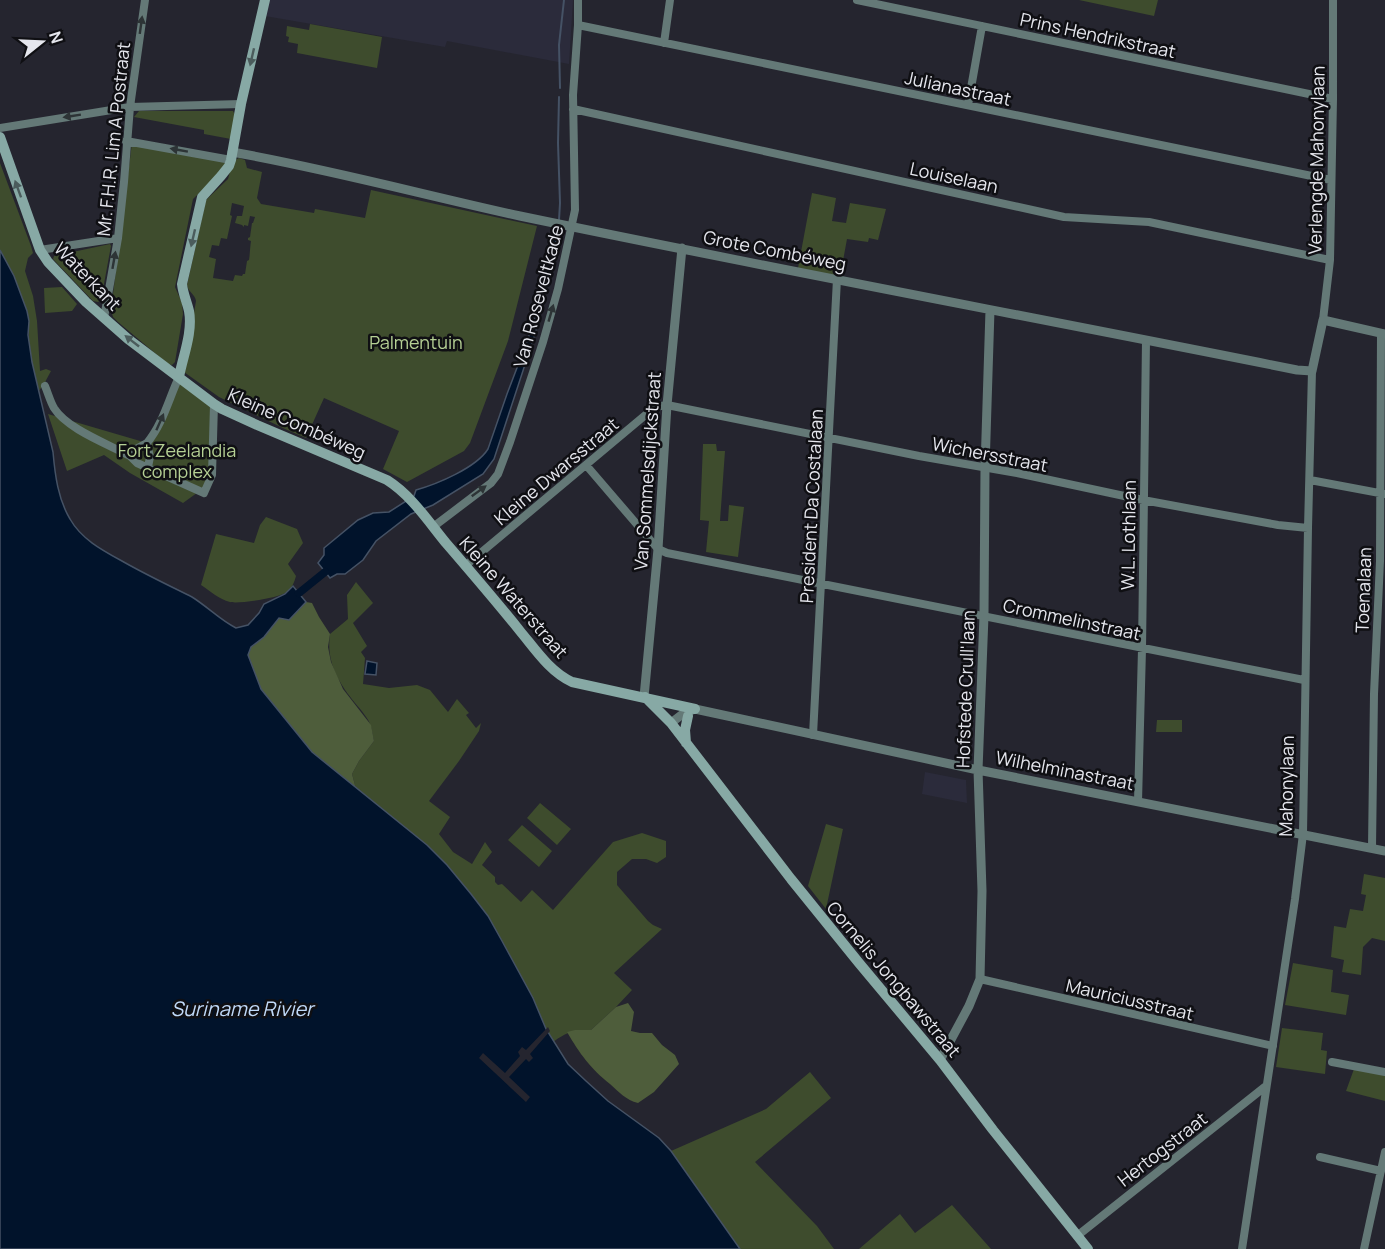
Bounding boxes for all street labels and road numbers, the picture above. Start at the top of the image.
street label: Prins Hendrikstraat [1018,7,1178,63]
street label: Mr. F.H.R. Lim A Postraat [91,41,135,237]
street label: Julianastraat [903,65,1013,111]
street label: Verlengde Mahonylaan [1302,66,1330,254]
street label: Louiselaan [908,156,1000,198]
street label: Van Roseveltkade [507,222,569,370]
street label: Grote Combéweg [702,224,848,276]
street label: Waterkant [49,236,127,316]
street label: Van Sommelsdijckstraat [628,371,666,571]
street label: Kleine Combéweg [224,382,370,464]
street label: President Da Costalaan [794,408,828,604]
street label: Kleine Dwarsstraat [489,412,623,530]
street label: Wichersstraat [930,431,1050,477]
street label: W.L. Lothlaan [1115,480,1141,590]
street label: Kleine Waterstraat [454,531,574,663]
street label: Toenalaan [1350,547,1376,633]
street label: Crommelinstraat [1001,593,1143,645]
street label: Hofstede Crull'laan [950,610,980,768]
street label: Mahonylaan [1273,735,1299,837]
street label: Wilhelminastraat [994,745,1136,795]
street label: Cornelis Jongbawstraat [822,896,966,1062]
street label: Mauriciusstraat [1064,973,1196,1025]
street label: Hertogstraat [1112,1106,1212,1192]

